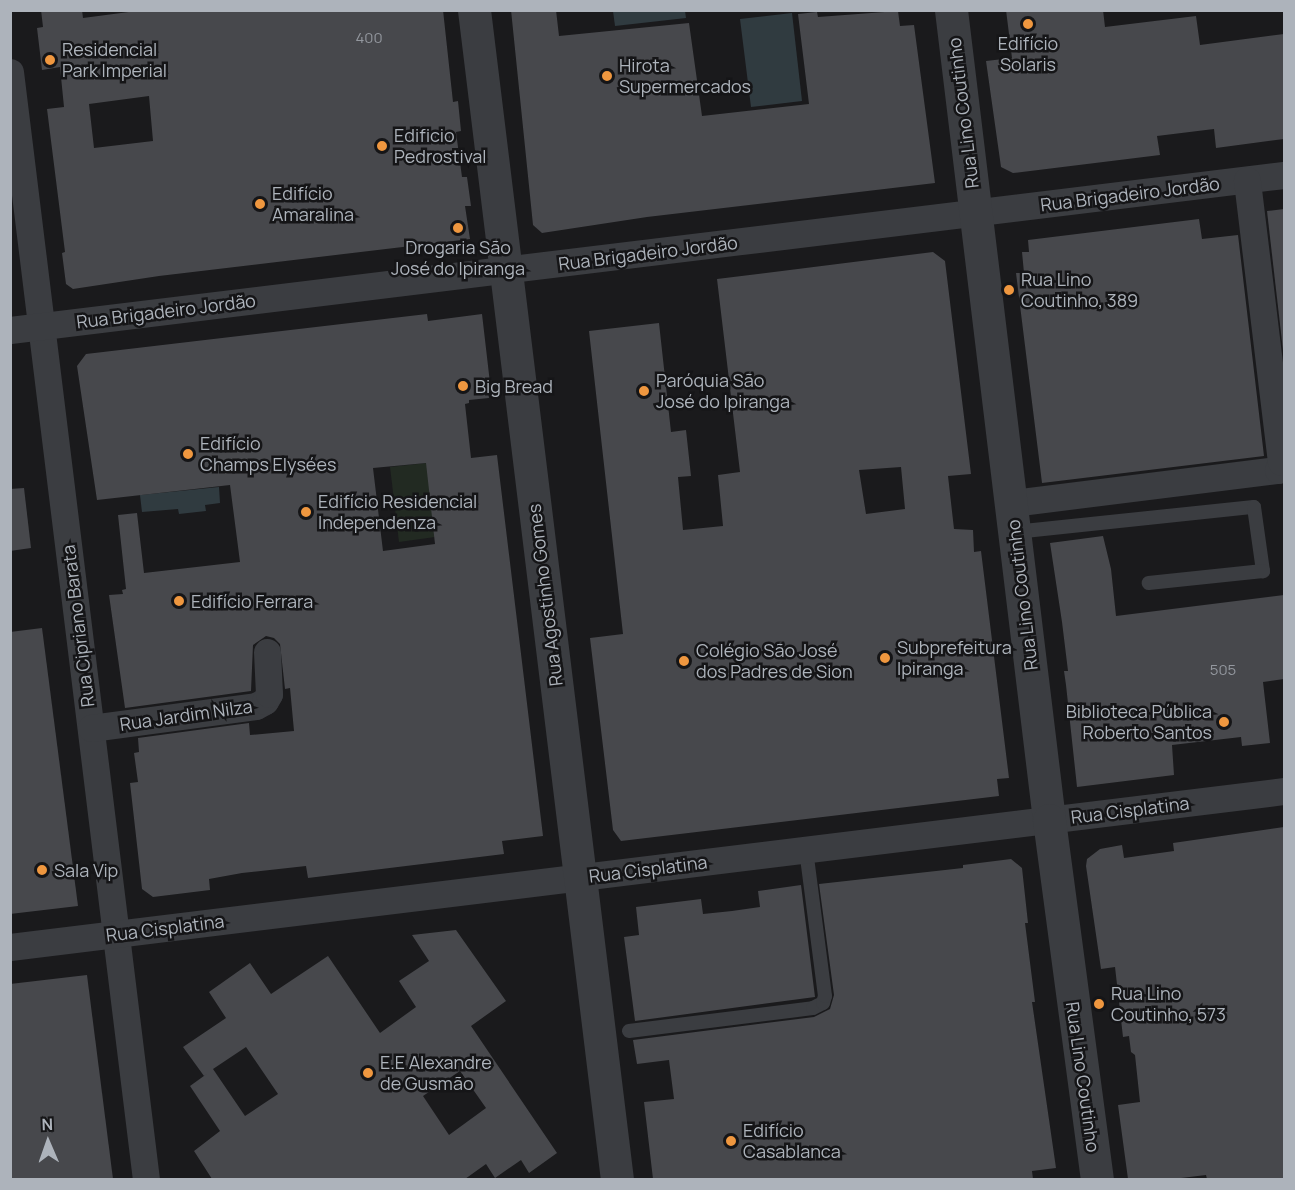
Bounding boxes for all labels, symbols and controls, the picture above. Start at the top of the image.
marker: Edifício Solaris [1021,17,1035,31]
house number: 400 [355,29,383,47]
place label: Edifício Solaris [998,33,1058,76]
street label: Rua Lino Coutinho [943,36,983,190]
place label: Residencial Park Imperial [62,39,167,82]
marker: Residencial Park Imperial [43,53,57,67]
place label: Hirota Supermercados [619,55,751,98]
marker: Hirota Supermercados [600,69,614,83]
place label: Edificio Pedrostival [394,125,487,168]
marker: Edificio Pedrostival [375,139,389,153]
street label: Rua Brigadeiro Jordão [1039,172,1221,216]
place label: Edifício Amaralina [272,183,354,226]
marker: Edifício Amaralina [253,197,267,211]
marker: Drogaria São José do Ipiranga [451,221,465,235]
street label: Rua Brigadeiro Jordão [557,231,739,275]
place label: Drogaria São José do Ipiranga [391,237,525,280]
place label: Rua Lino Coutinho, 389 [1021,269,1138,312]
marker: Rua Lino Coutinho, 389 [1002,283,1016,297]
street label: Rua Brigadeiro Jordão [75,289,257,333]
place label: Paróquia São José do Ipiranga [656,370,790,412]
place label: Big Bread [475,375,553,397]
marker: Big Bread [456,379,470,393]
marker: Paróquia São José do Ipiranga [637,384,651,398]
place label: Edifício Champs Elysées [200,433,336,476]
marker: Edifício Champs Elysées [181,447,195,461]
place label: Edifício Residencial Independenza [318,491,477,534]
street label: Rua Agostinho Gomes [523,503,567,687]
marker: Edifício Residencial Independenza [299,505,313,519]
street label: Rua Lino Coutinho [1002,518,1042,672]
street label: Rua Cipriano Barata [57,544,99,708]
place label: Edifício Ferrara [191,590,313,612]
marker: Edifício Ferrara [172,594,186,608]
place label: Subprefeitura Ipiranga [897,637,1012,680]
place label: Colégio São José dos Padres de Sion [696,640,853,682]
marker: Subprefeitura Ipiranga [878,651,892,665]
marker: Colégio São José dos Padres de Sion [677,654,691,668]
house number: 505 [1210,661,1236,679]
street label: Rua Jardim Nilza [118,695,254,735]
place label: Biblioteca Pública Roberto Santos [1066,701,1212,744]
marker: Biblioteca Pública Roberto Santos [1217,715,1231,729]
street label: Rua Cisplatina [1070,792,1190,828]
street label: Rua Cisplatina [588,851,708,887]
place label: Sala Vip [54,859,118,881]
marker: Sala Vip [35,863,49,877]
street label: Rua Cisplatina [105,910,225,946]
place label: Rua Lino Coutinho, 573 [1111,983,1226,1026]
marker: Rua Lino Coutinho, 573 [1092,997,1106,1011]
street label: Rua Lino Coutinho [1062,1000,1104,1154]
place label: E.E Alexandre de Gusmão [380,1052,492,1094]
marker: E.E Alexandre de Gusmão [361,1066,375,1080]
north arrow [18,1112,78,1172]
text: N [41,1113,54,1135]
place label: Edifício Casablanca [743,1120,841,1162]
marker: Edifício Casablanca [724,1134,738,1148]

